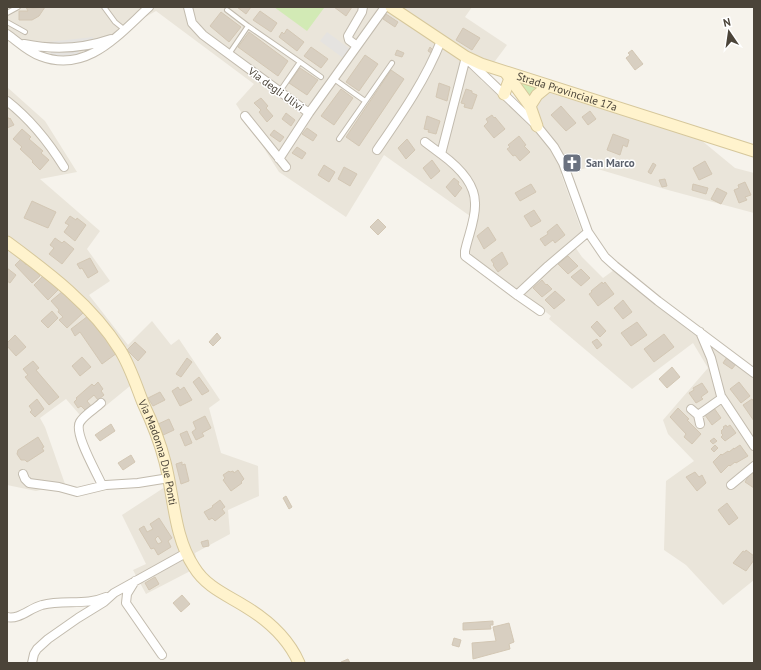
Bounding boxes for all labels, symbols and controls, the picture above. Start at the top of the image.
north arrow [709,12,749,52]
text: N [722,15,732,30]
street label: Via degli Ulivi [245,63,307,114]
street label: Strada Provinciale 17a [515,69,619,114]
church icon: San Marco [561,152,583,174]
place label: San Marco [586,156,635,170]
street label: Via Madonna Due Ponti [135,397,180,506]

